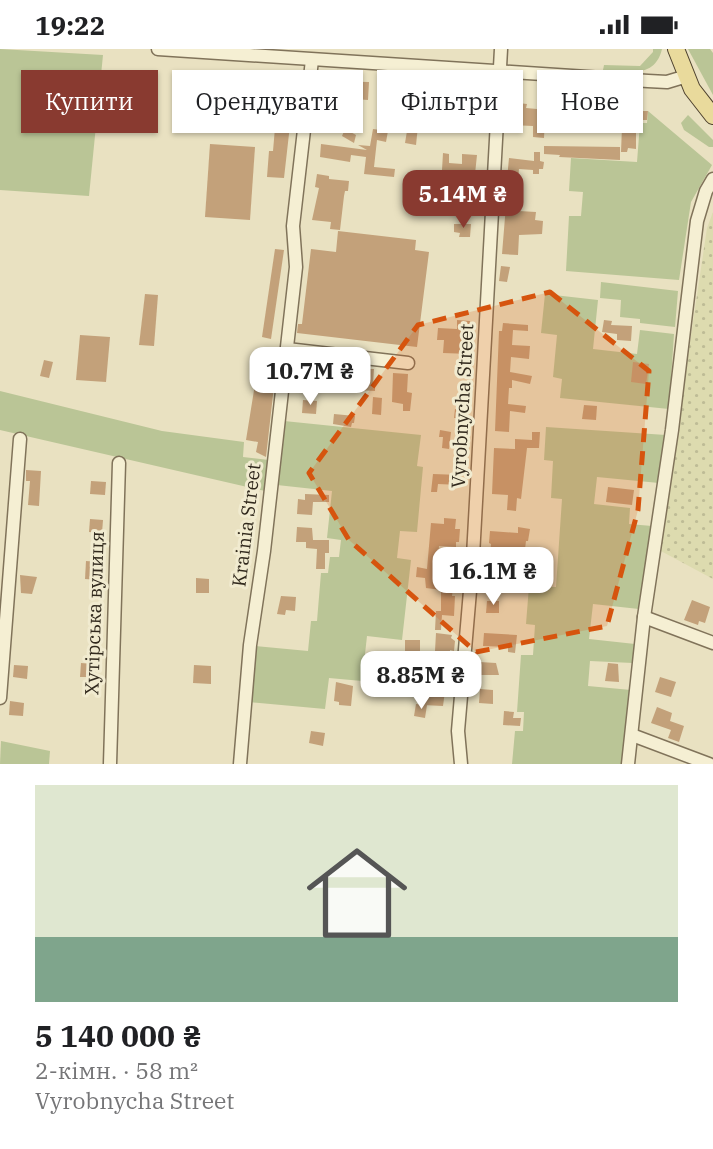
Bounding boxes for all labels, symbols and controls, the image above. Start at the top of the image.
text: 19:22 [35,8,105,42]
chip: Купити [21,70,158,133]
chip: Орендувати [172,70,363,133]
chip: Фільтри [377,70,523,133]
chip: Нове [537,70,643,133]
pin: 5.14M ₴ [398,171,528,230]
text: 5.14M ₴ [419,178,507,208]
street label: Vyrobnycha Street [446,323,478,489]
pin: 10.7M ₴ [245,347,375,407]
text: 10.7M ₴ [266,355,354,385]
street label: Krainia Street [227,462,266,588]
street label: Хутірська вулиця [79,531,109,695]
pin: 16.1M ₴ [428,547,558,607]
text: 16.1M ₴ [449,555,537,585]
pin: 8.85M ₴ [356,651,486,711]
text: 8.85M ₴ [377,659,465,689]
icon: home [294,830,420,956]
text: 5 140 000 ₴ [35,1016,202,1055]
text: 2-кімн. · 58 m² [35,1055,198,1085]
text: Vyrobnycha Street [35,1085,234,1115]

